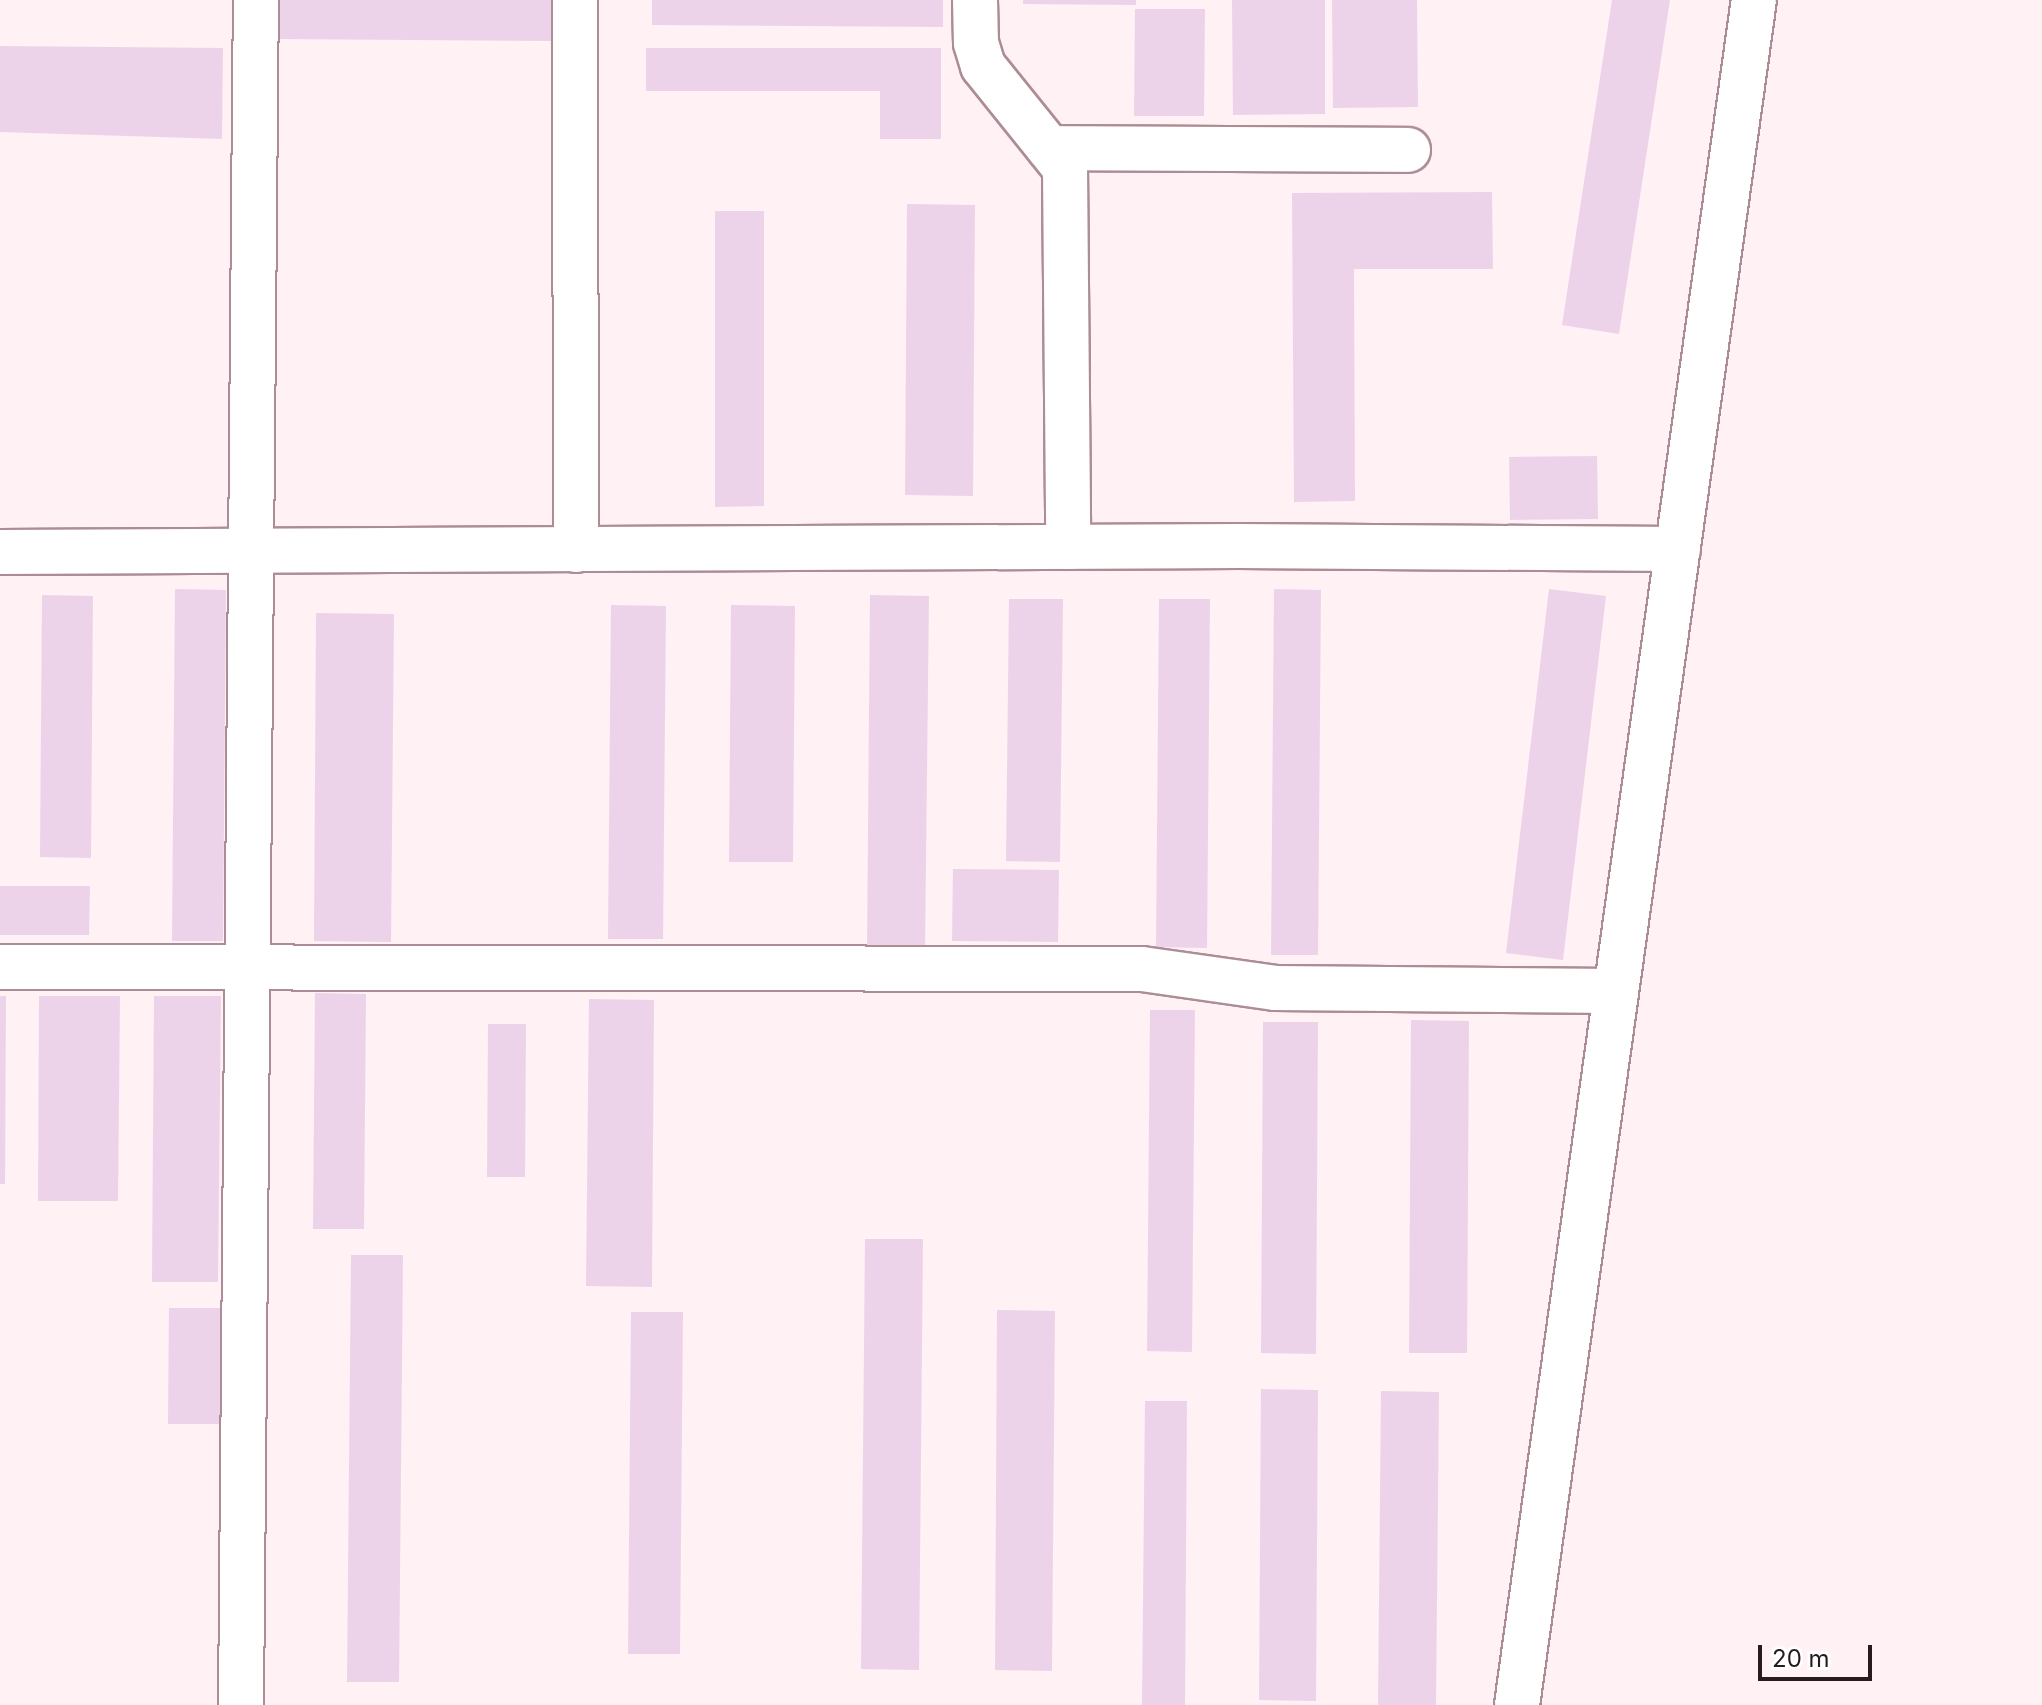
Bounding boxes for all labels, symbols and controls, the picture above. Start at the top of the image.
scale bar [1762,1629,1876,1679]
text: 20 m [1772,1644,1830,1673]

